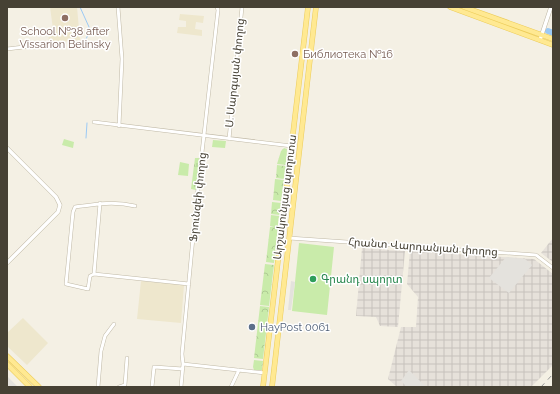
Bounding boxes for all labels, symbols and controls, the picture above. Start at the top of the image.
marker: School №38 after Vissarion Belinsky [60,13,70,23]
street label: Ս. Սարգսյան փողոց [223,18,247,128]
place label: School №38 after Vissarion Belinsky [19,25,111,51]
place label: Библиотека №16 [303,48,393,61]
marker: Библиотека №16 [290,49,300,59]
street label: Արշակունյաց պողոտա [271,134,299,260]
street label: Ֆրունզեի փողոց [187,152,209,242]
street label: Հրանտ Վարդանյան փողոց [348,235,498,259]
place label: Գրանդ սպորտ [321,273,403,286]
marker: Գրանդ սպորտ [308,274,318,284]
place label: HayPost 0061 [260,321,330,334]
marker: HayPost 0061 [247,322,257,332]

